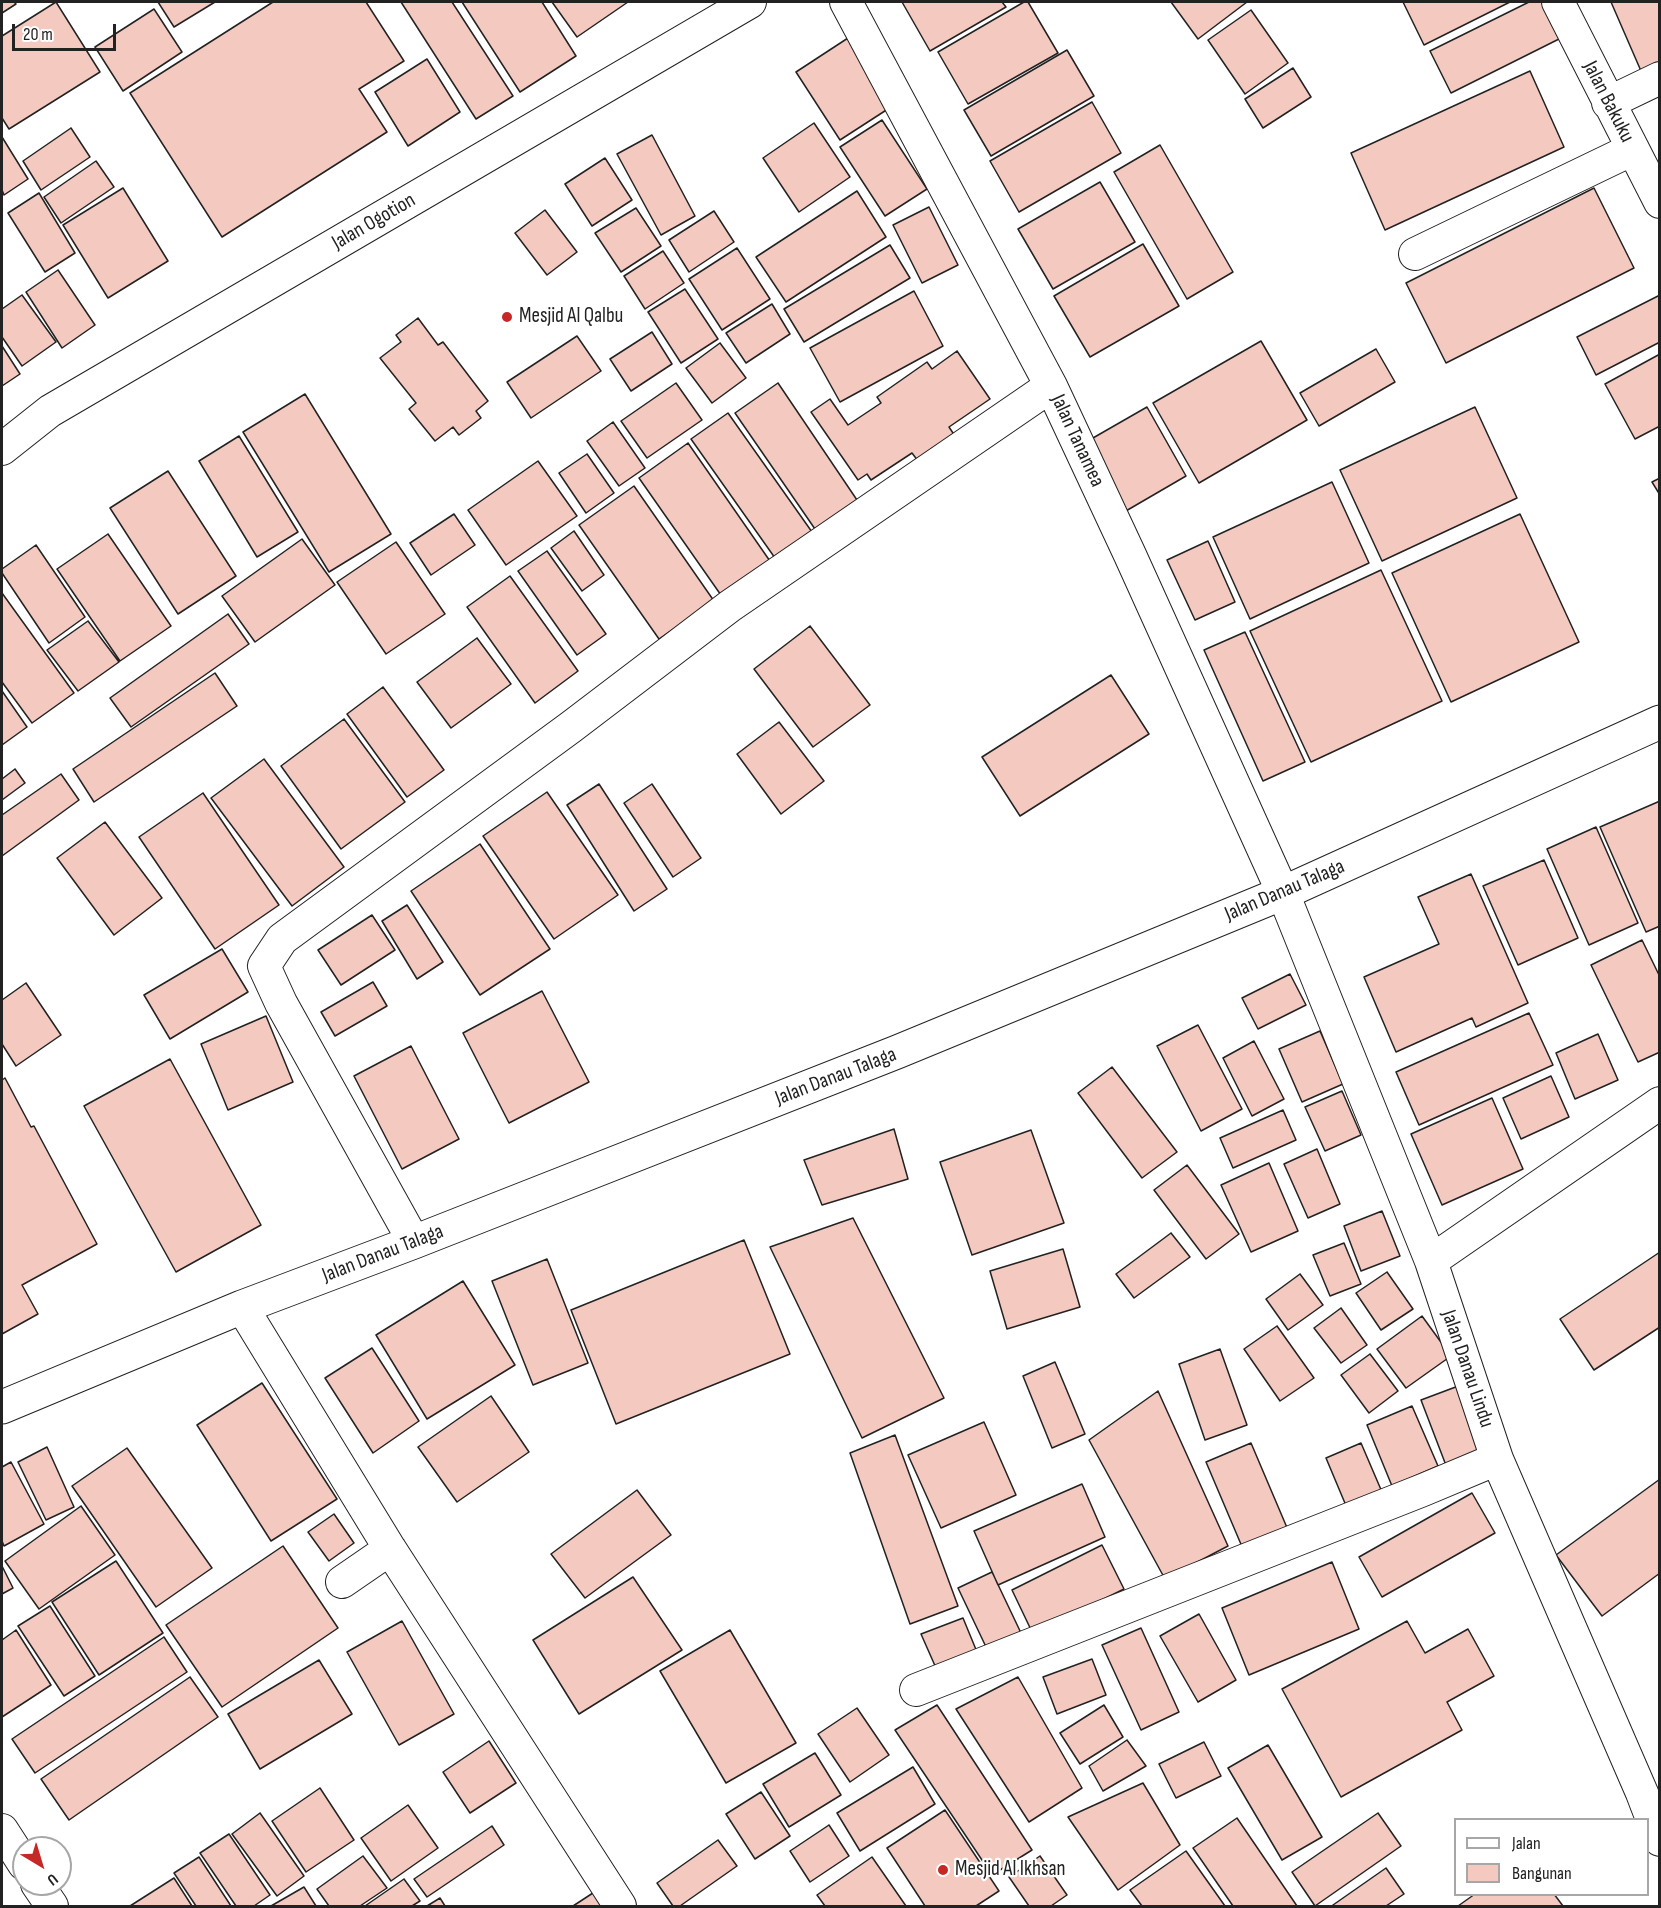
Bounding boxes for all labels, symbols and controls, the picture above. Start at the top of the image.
scale bar [15,12,118,50]
text: 20 m [23,24,53,45]
street label: Jalan Bakuku [1577,57,1639,147]
street label: Jalan Ogotion [328,188,420,256]
place label: Mesjid Al Qalbu [519,304,623,330]
marker: Mesjid Al Qalbu [500,310,514,324]
street label: Jalan Tanamea [1045,391,1109,491]
street label: Jalan Danau Talaga [1221,854,1349,928]
street label: Jalan Danau Talaga [772,1042,900,1112]
street label: Jalan Danau Talaga [319,1219,447,1289]
street label: Jalan Danau Lindu [1435,1307,1499,1431]
legend [1454,1818,1649,1896]
text: Jalan [1512,1833,1541,1854]
north arrow [12,1836,72,1896]
place label: Mesjid Al Ikhsan [955,1857,1066,1883]
marker: Mesjid Al Ikhsan [936,1863,950,1877]
text: Bangunan [1512,1863,1572,1884]
text: U [43,1869,61,1889]

